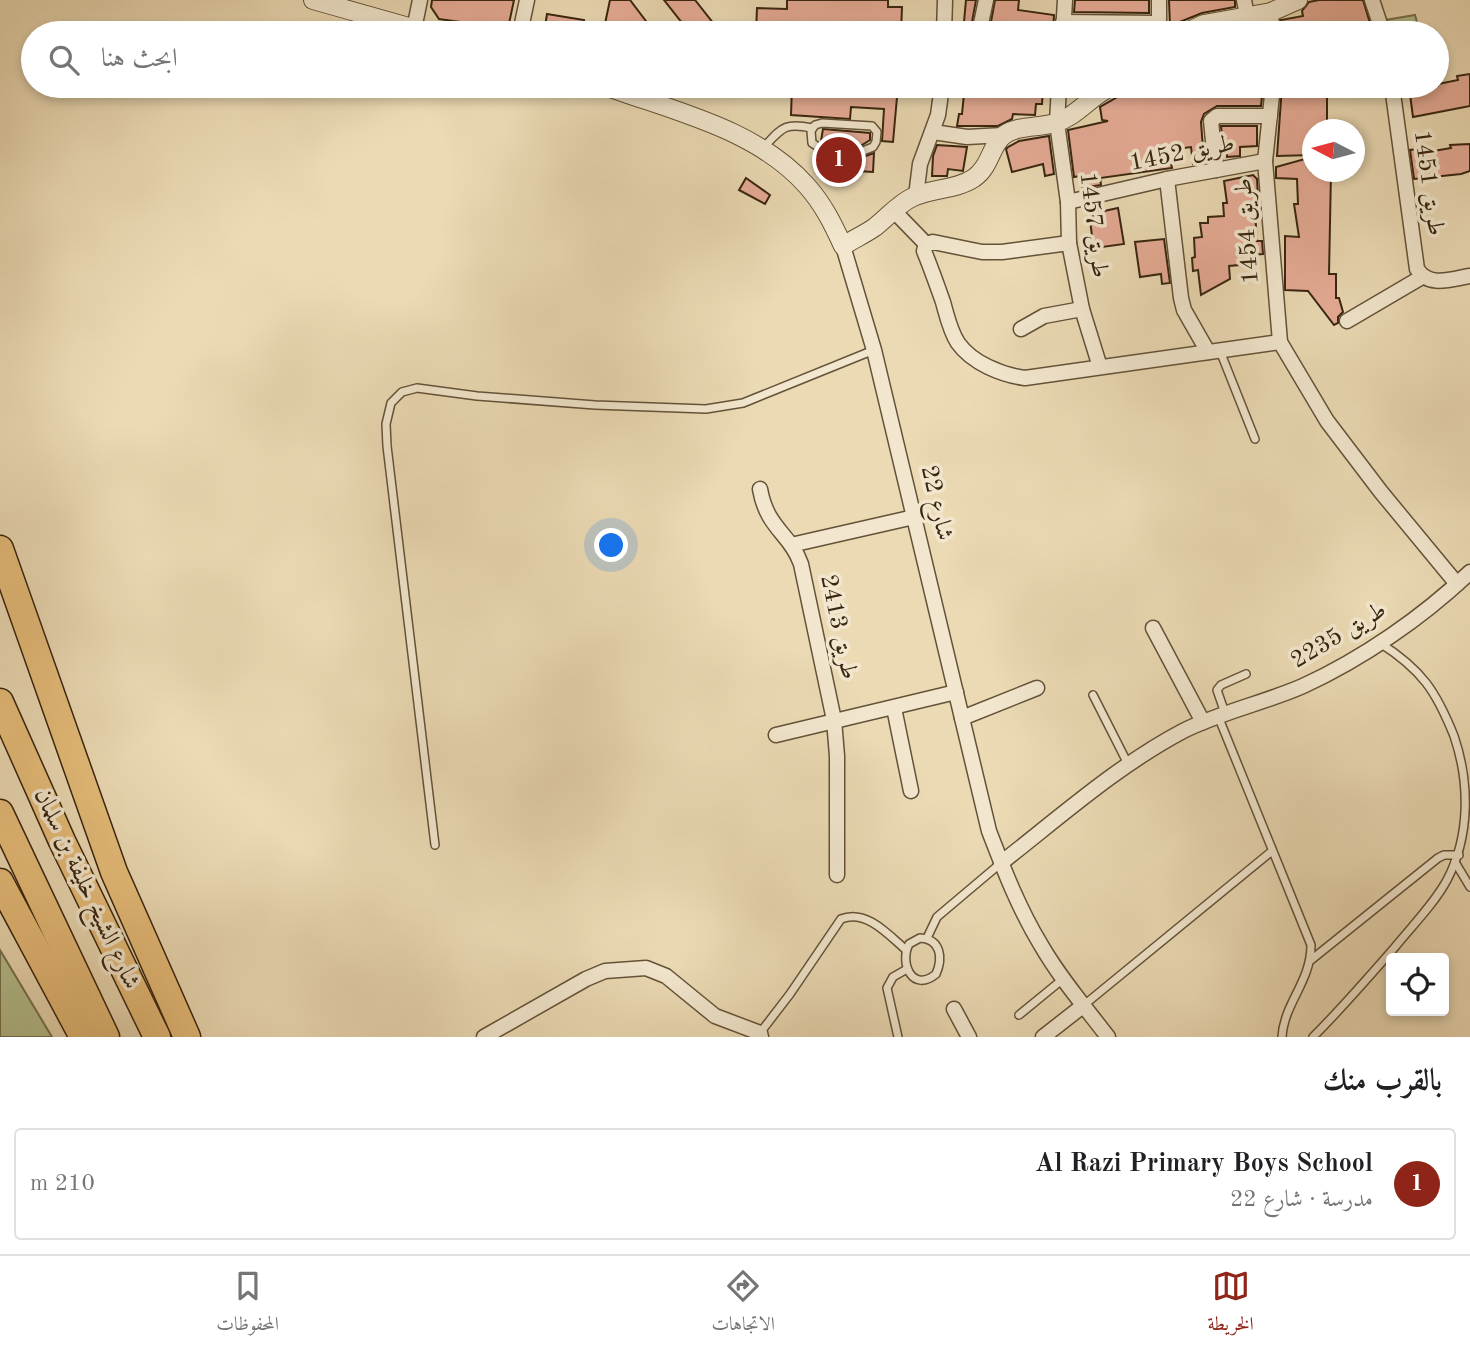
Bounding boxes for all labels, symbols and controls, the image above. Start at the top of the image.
search box [21,21,1449,98]
icon: search [45,41,83,79]
text: ابحث هنا [101,46,178,72]
north arrow [1302,119,1365,182]
street label: طريق 1451 [1408,129,1447,237]
street label: طريق 1452 [1128,132,1237,177]
pin: 1 [816,134,862,186]
street label: طريق 1457 [1074,171,1111,279]
street label: طريق 1454 [1232,177,1265,285]
street label: شارع 22 [910,463,956,544]
your location [594,528,628,562]
street label: طريق 2413 [814,573,861,682]
street label: طريق 2235 [1287,598,1391,675]
street label: شارع الشيخ خليفة بن سلمان [23,785,143,996]
map controls [1386,953,1449,1016]
button: locate [1386,953,1449,1016]
text: بالقرب منك [1323,1067,1442,1097]
text: Al Razi Primary Boys School [1035,1151,1373,1177]
text: 210 m [30,1172,95,1195]
text: 1 [1410,1172,1424,1195]
text: مدرسة · شارع 22 [1230,1188,1373,1211]
tab: المحفوظات [216,1267,279,1342]
tab: الاتجاهات [712,1267,775,1342]
tab: الخريطة [1207,1267,1254,1342]

